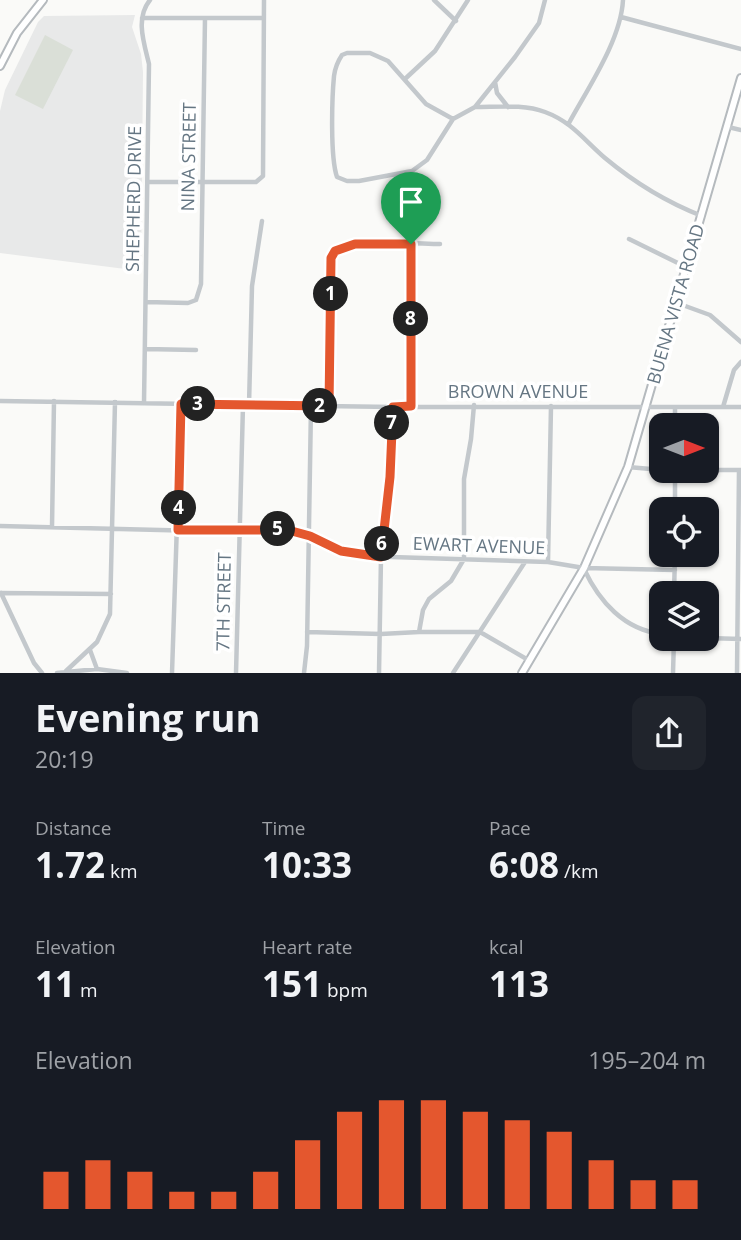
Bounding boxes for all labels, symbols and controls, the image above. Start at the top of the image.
street label: NINA STREET [175,102,201,212]
street label: SHEPHERD DRIVE [120,126,146,272]
pin [381,172,441,244]
icon: arrive [392,183,430,221]
street label: BUENA VISTA ROAD [641,221,709,387]
pin: 1 [314,276,348,312]
text: 1 [325,280,336,306]
pin: 8 [394,302,428,336]
text: 8 [405,305,416,331]
street label: BROWN AVENUE [448,379,588,403]
pin: 3 [180,386,216,422]
pin: 2 [302,388,338,424]
text: 3 [192,390,203,416]
text: 2 [314,392,325,418]
pin: 7 [374,406,410,440]
text: 7 [386,409,397,435]
north arrow [649,413,719,483]
map controls [649,413,719,651]
pin: 4 [162,490,196,526]
text: 4 [173,494,184,520]
button: locate [649,497,719,567]
pin: 5 [260,512,296,546]
text: 5 [272,515,283,541]
pin: 6 [364,526,400,562]
text: 6 [376,530,387,556]
street label: EWART AVENUE [412,531,546,559]
street label: 7TH STREET [210,552,236,652]
button: layers [649,581,719,651]
text: Evening run [35,691,260,743]
button: share [632,696,706,770]
text: 20:19 [35,743,94,775]
text: Distance [35,815,111,841]
text: Time [262,815,306,841]
text: Pace [489,815,531,841]
text: 1.72 [35,841,105,888]
text: 10:33 [262,841,352,888]
text: 6:08 [489,841,559,888]
text: km [105,858,138,884]
text: /km [559,858,599,884]
text: Elevation [35,934,116,960]
text: Heart rate [262,934,352,960]
text: kcal [489,934,523,960]
text: 11 [35,960,75,1007]
text: 151 [262,960,322,1007]
text: 113 [489,960,549,1007]
text: m [75,977,98,1003]
text: bpm [322,977,368,1003]
text: Elevation [35,1044,133,1076]
text: 195–204 m [588,1044,706,1076]

